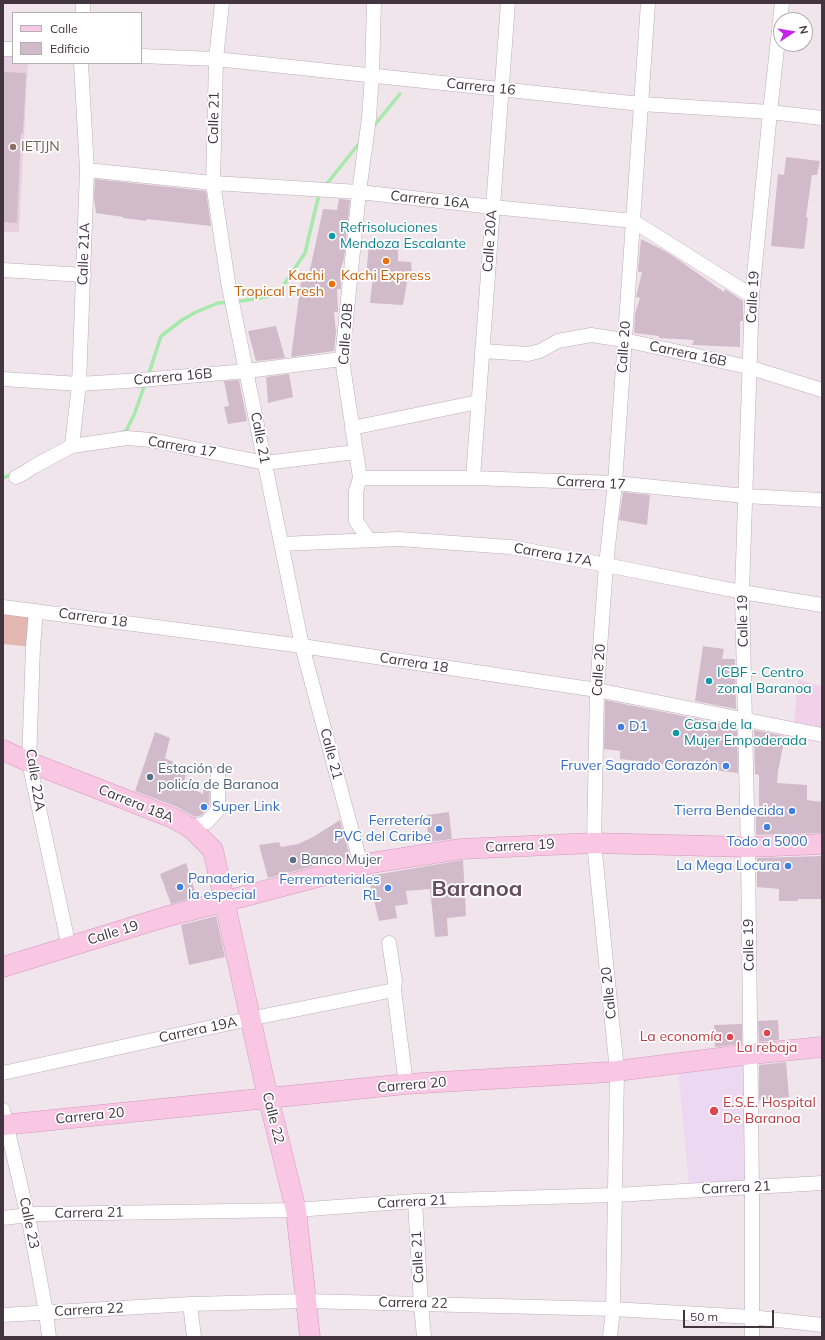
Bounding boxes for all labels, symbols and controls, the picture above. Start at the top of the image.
legend [12,12,142,64]
north arrow [773,12,813,52]
text: Calle [50,21,77,36]
text: N [796,24,811,35]
text: Edificio [50,41,90,56]
street label: Carrera 16 [446,75,516,99]
street label: Calle 21 [205,92,223,144]
place label: IETJJN [21,139,60,155]
marker: IETJJN [8,142,18,152]
street label: Carrera 16A [390,187,470,213]
street label: Calle 20A [479,209,501,273]
place label: Refrisoluciones Mendoza Escalante [340,220,466,252]
street label: Calle 21A [75,222,93,286]
marker: Refrisoluciones Mendoza Escalante [327,231,337,241]
marker: Kachi Express [381,256,391,266]
place label: Kachi Tropical Fresh [234,268,324,300]
place label: Kachi Express [341,268,431,284]
street label: Calle 19 [743,270,763,324]
marker: Kachi Tropical Fresh [327,279,337,289]
street label: Calle 20B [335,302,357,366]
street label: Calle 20 [614,320,634,374]
street label: Carrera 16B [648,338,728,370]
street label: Carrera 16B [133,365,213,389]
street label: Calle 21 [247,411,273,465]
street label: Carrera 17 [146,433,218,461]
street label: Carrera 17 [556,473,626,493]
street label: Carrera 17A [512,540,594,570]
street label: Calle 19 [734,595,752,647]
street label: Carrera 18 [58,605,128,631]
street label: Calle 20 [589,643,609,697]
street label: Carrera 18 [378,649,450,677]
place label: ICBF - Centro zonal Baranoa [717,665,812,698]
marker: ICBF - Centro zonal Baranoa [704,676,714,686]
place label: Casa de la Mujer Empoderada [684,717,807,750]
place label: D1 [629,719,648,735]
marker: D1 [616,722,626,732]
street label: Calle 21 [316,726,346,782]
marker: Casa de la Mujer Empoderada [671,728,681,738]
street label: Calle 22A [22,748,48,812]
place label: Fruver Sagrado Corazón [561,758,718,774]
place label: Estación de policía de Baranoa [158,761,279,794]
marker: Fruver Sagrado Corazón [721,761,731,771]
marker: Estación de policía de Baranoa [145,772,155,782]
street label: Carrera 18A [96,781,176,827]
place label: Super Link [212,799,280,815]
marker: Super Link [199,802,209,812]
place label: Tierra Bendecida [674,803,784,819]
marker: Tierra Bendecida [787,806,797,816]
place label: Ferretería PVC del Caribe [334,813,431,846]
marker: Todo a 5000 [762,822,772,832]
marker: Ferretería PVC del Caribe [434,824,444,834]
place label: Todo a 5000 [726,834,808,850]
street label: Carrera 19 [485,836,555,856]
place label: Banco Mujer [301,852,382,868]
marker: Banco Mujer [288,855,298,865]
place label: La Mega Locura [676,858,780,874]
marker: La Mega Locura [783,861,793,871]
place label: Panaderia la especial [188,871,256,904]
place label: Ferremateriales RL [279,872,380,904]
district label: Baranoa [432,876,522,902]
marker: Panaderia la especial [175,882,185,892]
marker: Ferremateriales RL [383,883,393,893]
street label: Calle 19 [85,917,141,949]
street label: Calle 19 [740,919,758,971]
street label: Calle 20 [598,966,620,1020]
street label: Carrera 19A [157,1014,239,1046]
marker: La rebaja [762,1028,772,1038]
place label: La economía [640,1029,722,1045]
marker: La economía [725,1032,735,1042]
place label: La rebaja [737,1040,797,1056]
street label: Carrera 20 [377,1074,447,1096]
street label: Calle 22 [259,1091,287,1145]
place label: E.S.E. Hospital De Baranoa [723,1095,816,1128]
street label: Carrera 20 [55,1104,125,1128]
marker: E.S.E. Hospital De Baranoa [708,1105,720,1117]
street label: Carrera 21 [701,1178,771,1198]
street label: Carrera 21 [377,1192,447,1212]
street label: Calle 23 [15,1196,43,1250]
street label: Carrera 21 [54,1204,124,1222]
street label: Calle 21 [408,1230,428,1284]
street label: Carrera 22 [378,1294,448,1312]
street label: Carrera 22 [54,1300,124,1320]
scale bar [685,1302,776,1328]
text: 50 m [690,1309,718,1324]

